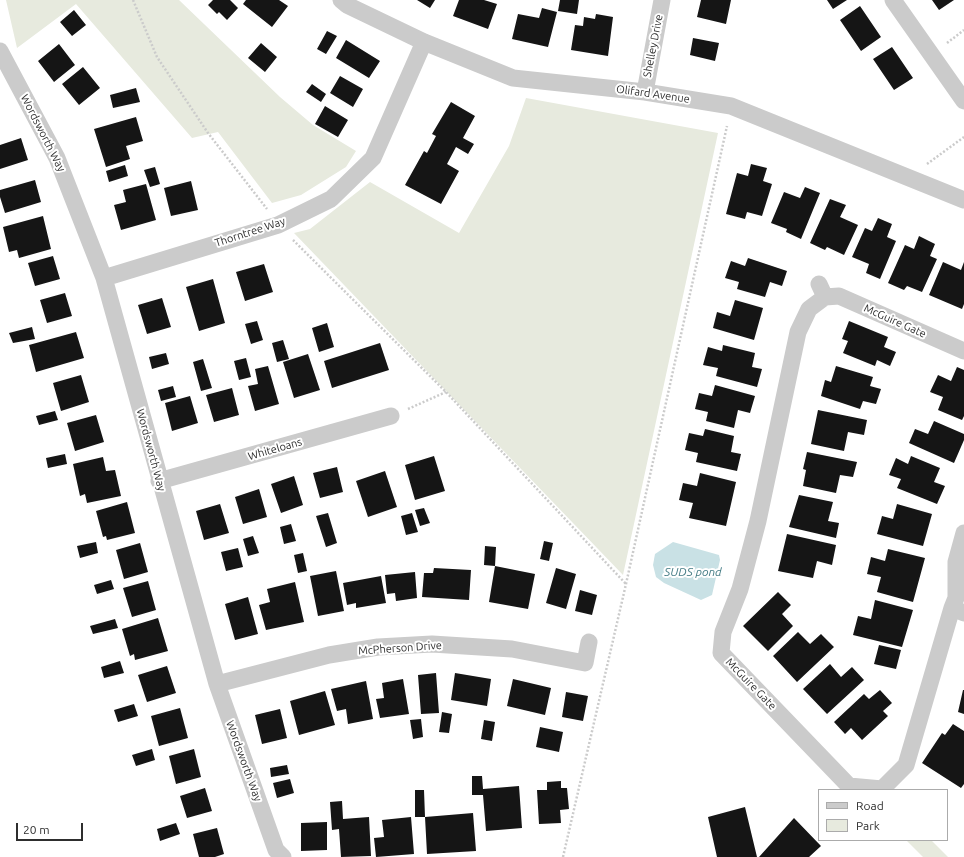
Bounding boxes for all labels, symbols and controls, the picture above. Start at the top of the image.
street label: Shelley Drive [640,13,666,79]
street label: Olifard Avenue [615,82,691,106]
street label: Wordsworth Way [18,92,68,174]
street label: Thorntree Way [213,214,287,250]
street label: McGuire Gate [862,301,928,341]
street label: Wordsworth Way [134,407,168,493]
street label: Whiteloans [246,435,304,463]
water label: SUDS pond [664,565,722,579]
street label: McPherson Drive [358,638,442,658]
street label: McGuire Gate [723,655,779,713]
street label: Wordsworth Way [223,719,265,803]
legend [818,789,948,841]
text: Road [856,799,884,812]
scale bar [18,815,85,841]
text: Park [856,819,880,832]
text: 20 m [23,823,50,836]

